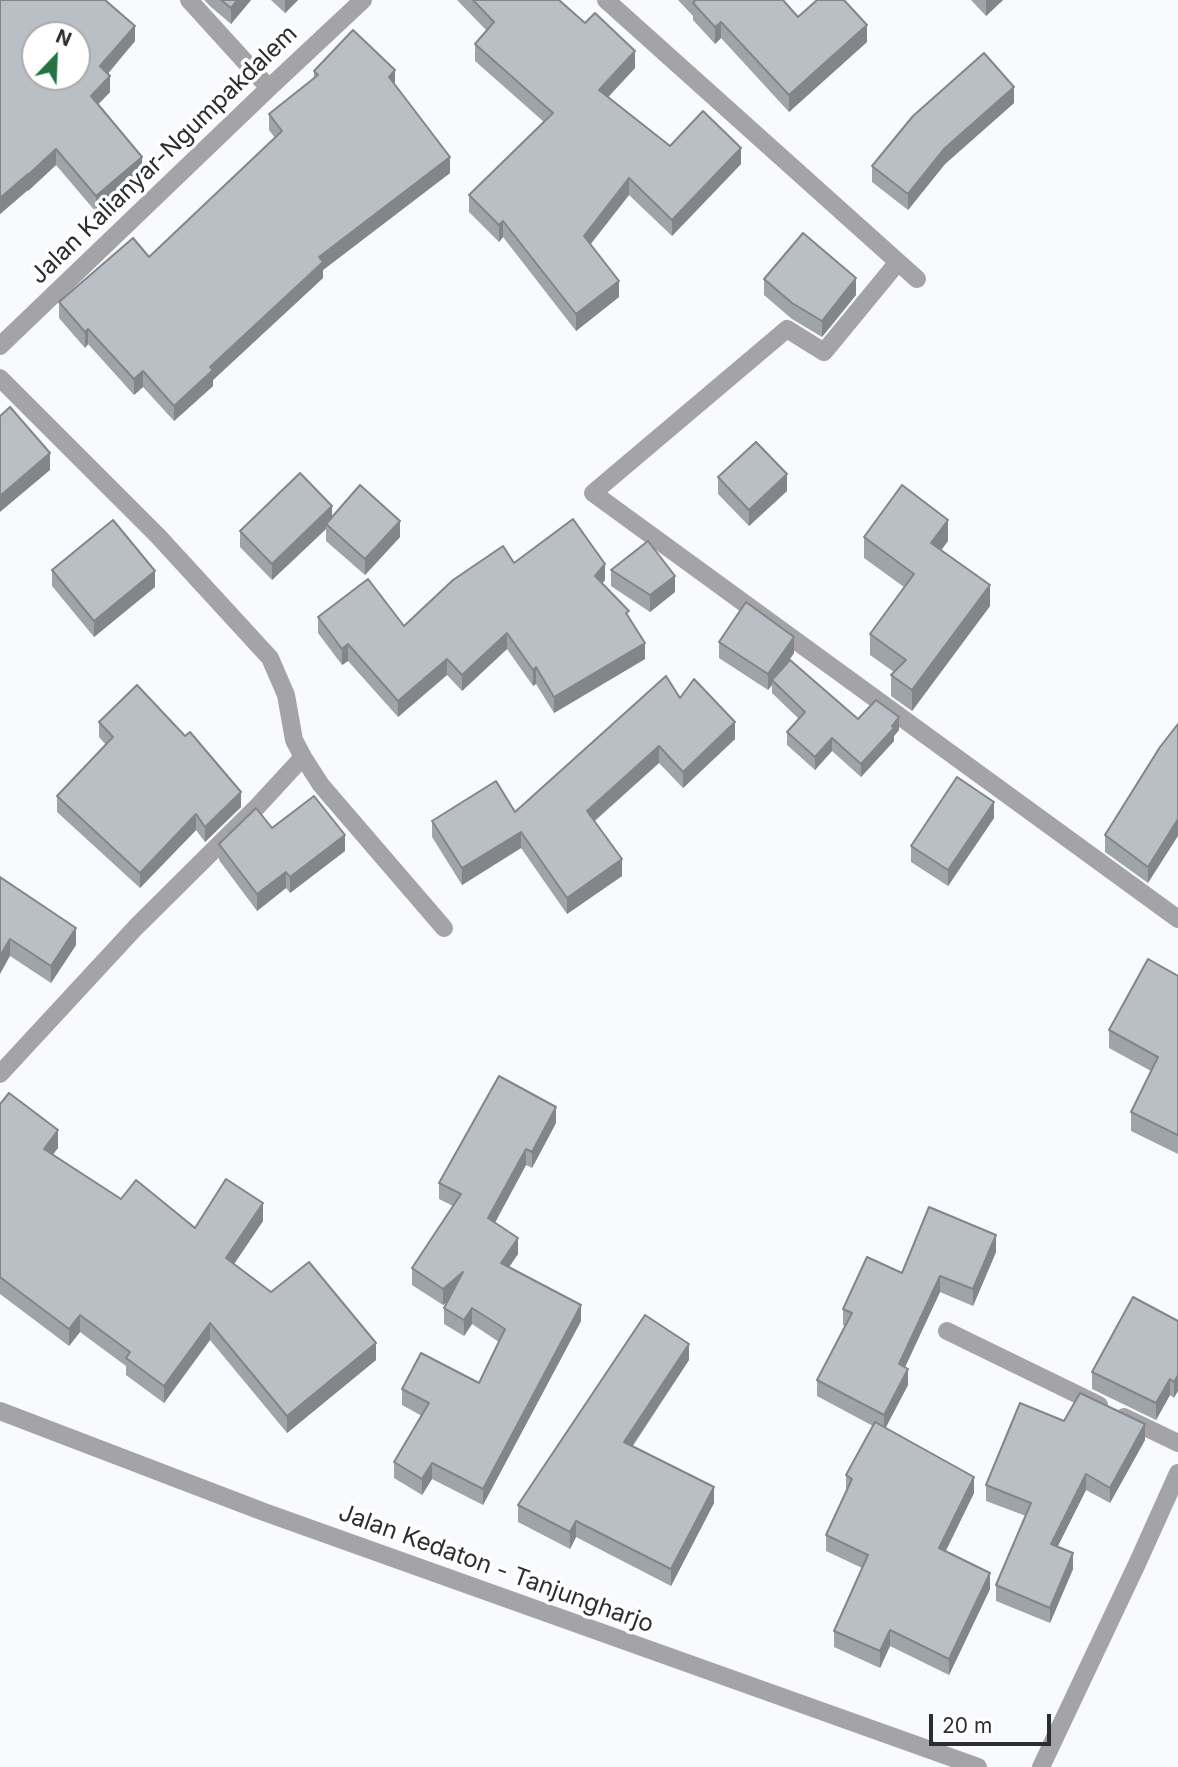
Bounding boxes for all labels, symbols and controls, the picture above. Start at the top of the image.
street label: Jalan Kalianyar-Ngumpakdalem [25,20,303,290]
north arrow [21,21,91,91]
street label: Jalan Kedaton - Tanjungharjo [335,1499,657,1639]
scale bar [933,1700,1056,1744]
text: 20 m [942,1713,992,1738]

